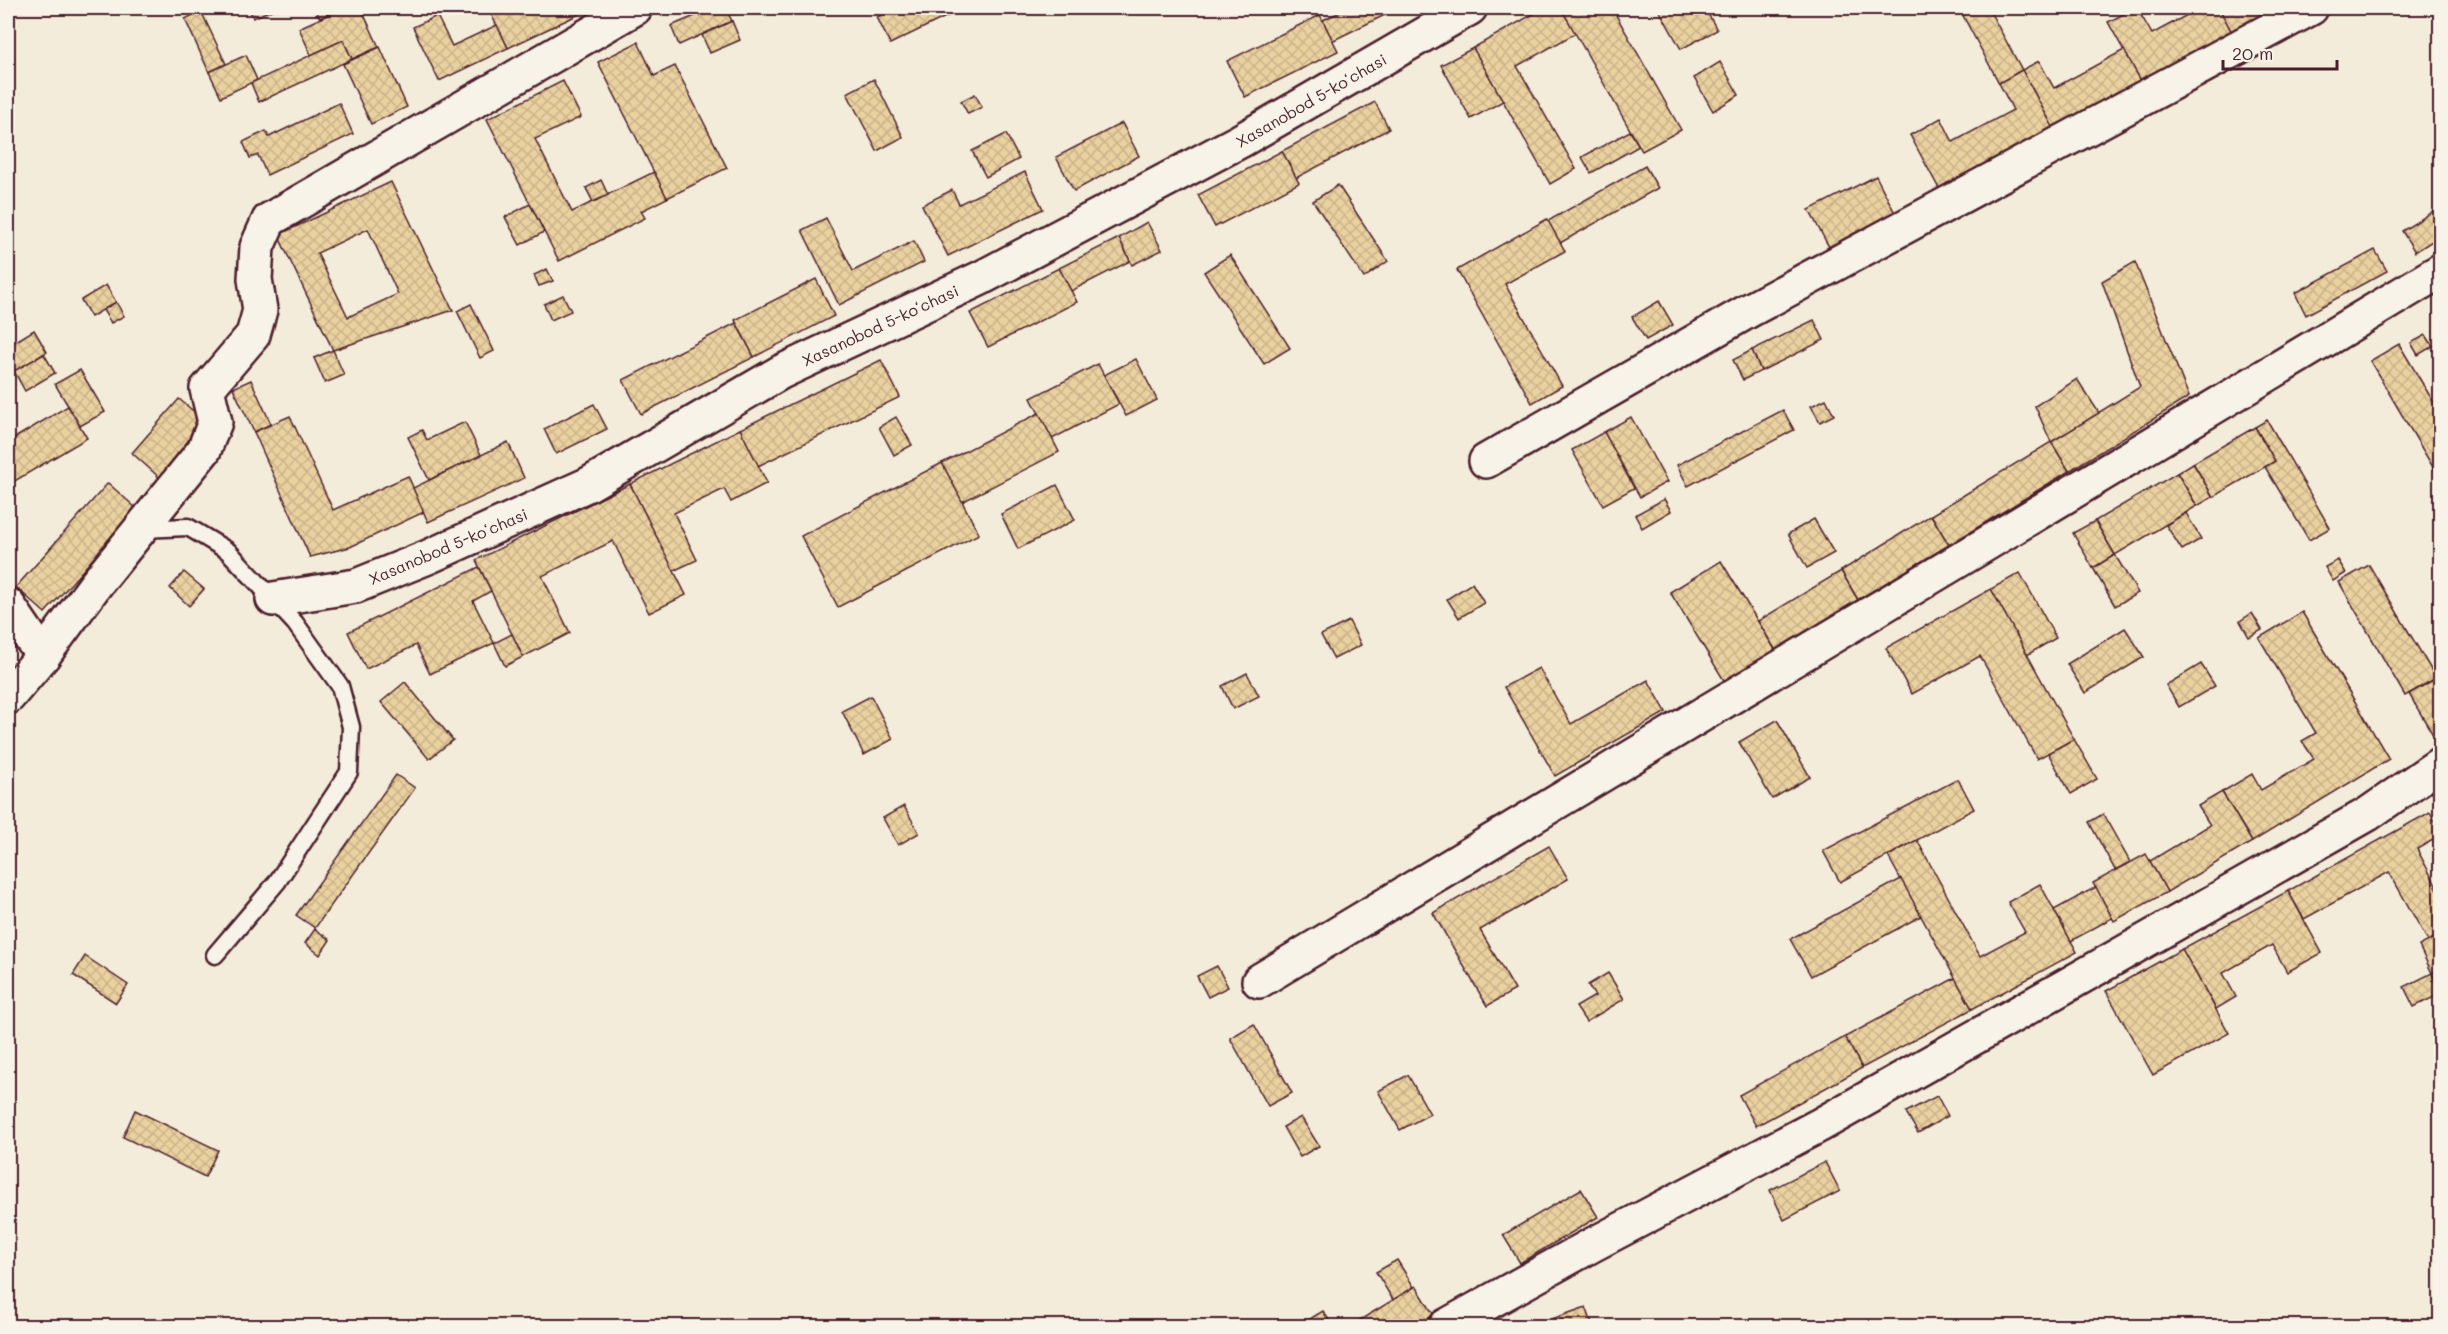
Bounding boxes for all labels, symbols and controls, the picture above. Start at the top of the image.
scale bar [2223,33,2337,71]
text: 20 m [2232,41,2273,65]
street label: Xasanobod 5-koʻchasi [1232,48,1390,152]
street label: Xasanobod 5-koʻchasi [798,279,962,371]
street label: Xasanobod 5-koʻchasi [365,503,531,589]

